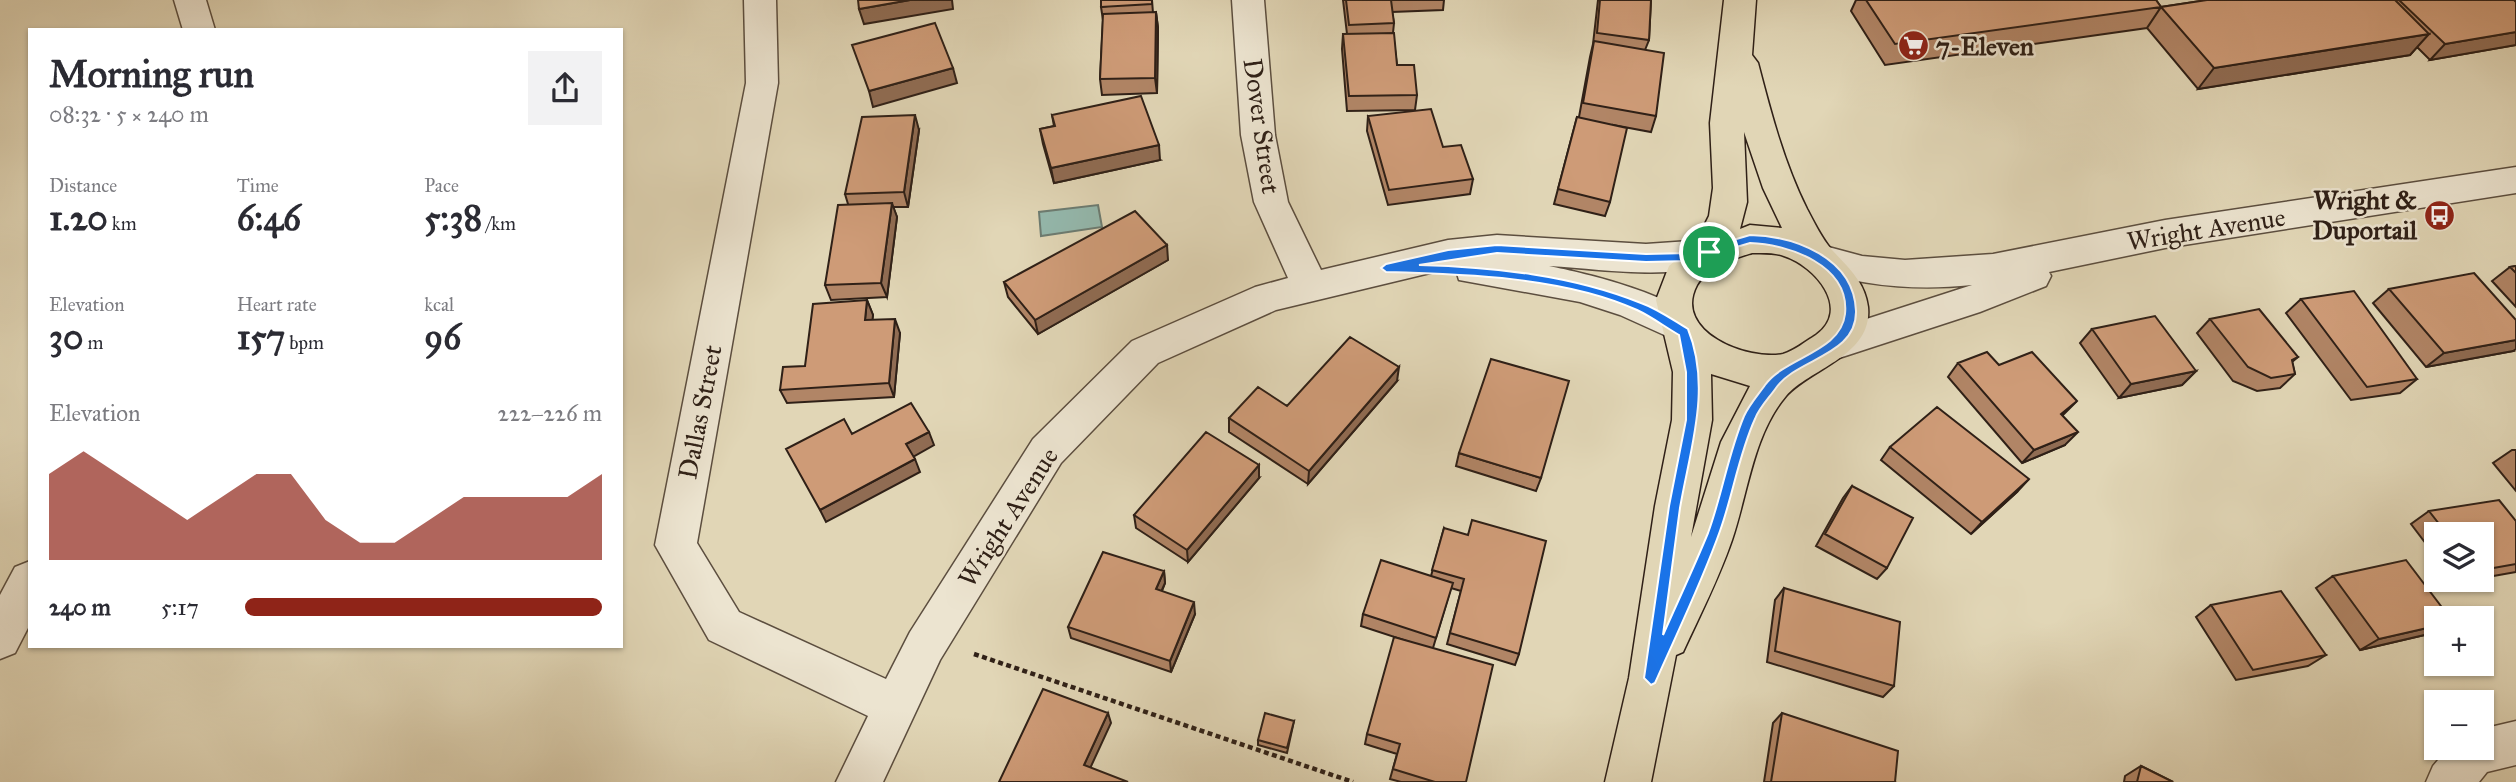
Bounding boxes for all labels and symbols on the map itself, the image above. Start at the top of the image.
supermarket icon: 7-Eleven [1896,29,1930,63]
place label: 7-Eleven [1936,30,2034,62]
street label: Dover Street [1237,56,1287,196]
place label: Wright & Duportail [2312,184,2418,246]
bus stop icon: Wright & Duportail [2423,198,2457,232]
street label: Wright Avenue [2125,201,2288,257]
pin [1679,222,1739,282]
street label: Dallas Street [671,342,729,482]
street label: Wright Avenue [951,441,1065,593]

